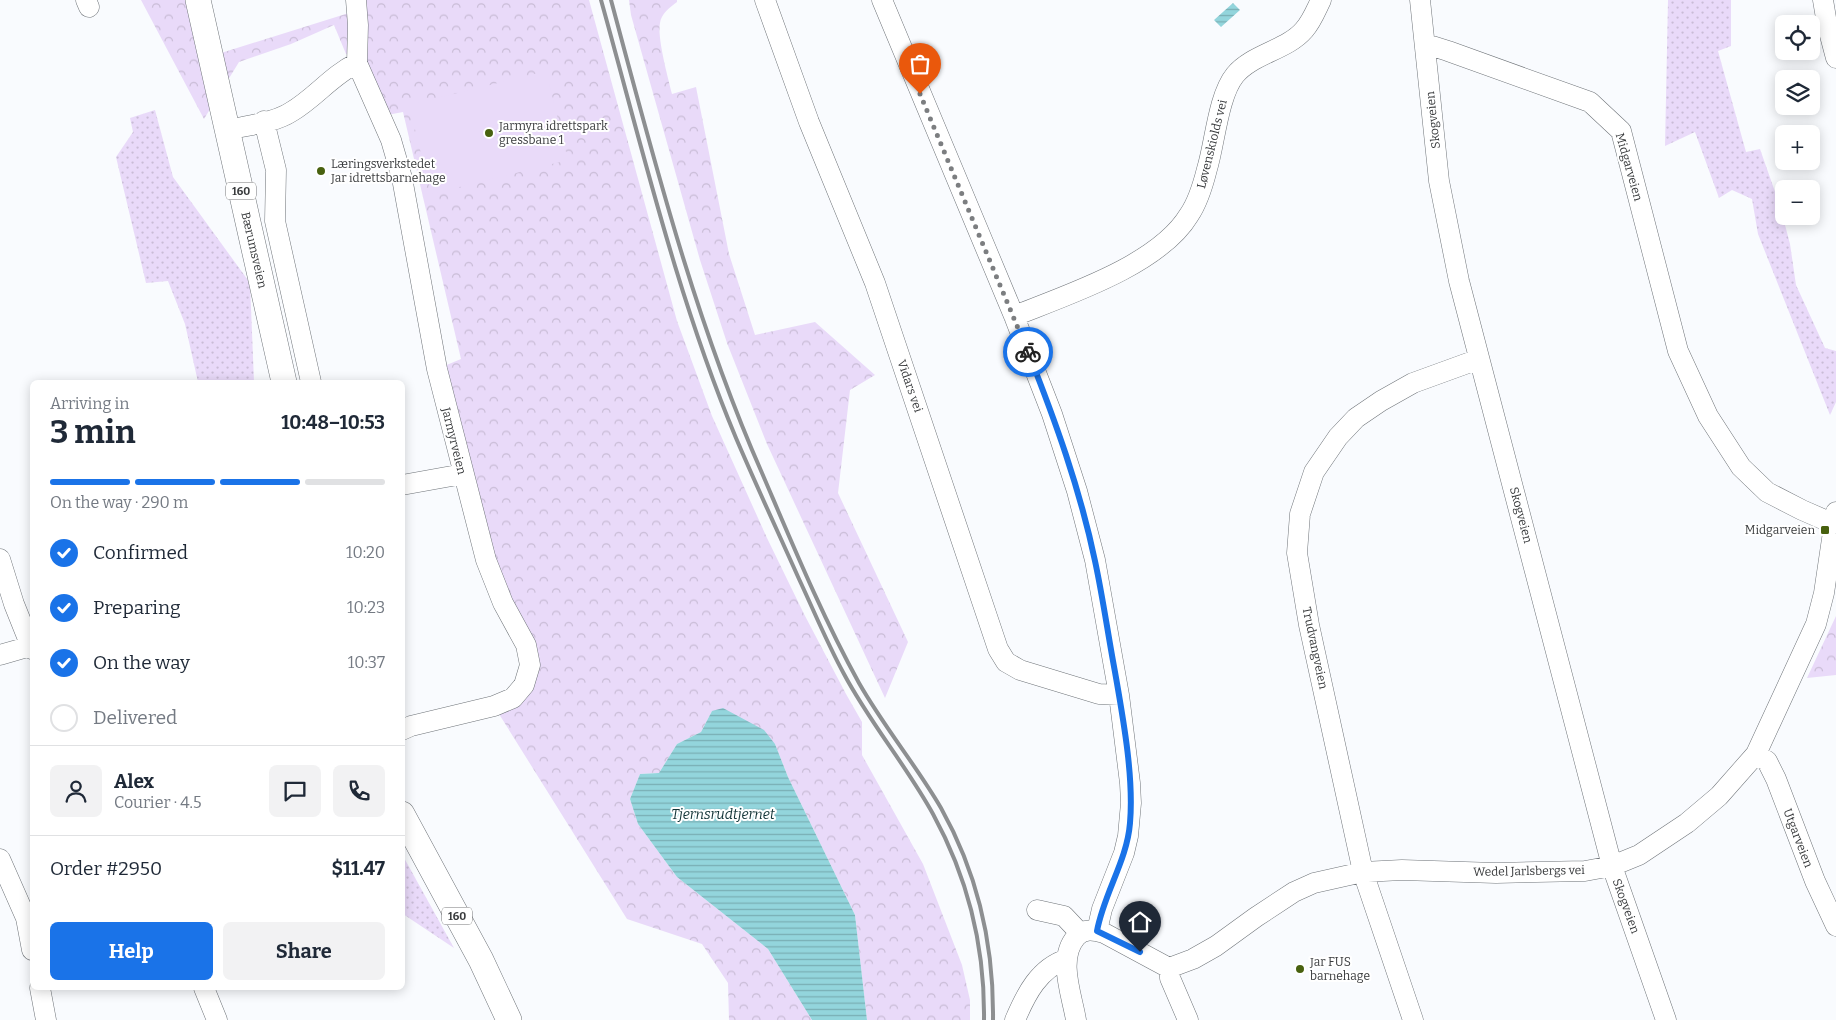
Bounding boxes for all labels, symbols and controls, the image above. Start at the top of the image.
map controls [1775,15,1820,225]
button: locate [1775,15,1820,60]
pin [899,43,941,94]
icon: bag [906,50,934,78]
button: layers [1775,70,1820,115]
street label: Skogveien [1423,90,1443,149]
street label: Løvenskiolds vei [1194,98,1230,190]
place label: Jarmyra idrettspark gressbane 1 [498,119,608,147]
button: + [1775,125,1820,170]
marker: Jarmyra idrettspark gressbane 1 [483,127,495,139]
street label: Midgarveien [1613,131,1646,203]
place label: Læringsverkstedet Jar idrettsbarnehage [330,157,446,185]
marker: Læringsverkstedet Jar idrettsbarnehage [315,165,327,177]
button: − [1775,180,1820,225]
road number: 160 [226,182,256,200]
street label: Bærumsveien [238,210,270,290]
courier [1003,327,1053,377]
icon: bike [1014,338,1042,366]
street label: Vidars vei [895,358,926,414]
text: Arriving in [50,394,129,413]
street label: Jarmyrveien [439,405,469,476]
text: 10:48–10:53 [281,411,385,434]
text: 3 min [50,413,136,451]
street label: Skogveien [1507,485,1535,545]
text: On the way · 290 m [50,493,188,512]
place label: Midgarveien [1745,523,1815,537]
marker: Midgarveien [1819,524,1831,536]
icon: check [50,539,78,567]
text: Confirmed [93,541,188,564]
text: 10:20 [346,543,385,562]
icon: check [50,594,78,622]
text: Preparing [93,596,181,619]
text: 10:23 [347,598,385,617]
street label: Trudvangveien [1299,606,1331,691]
icon: check [50,649,78,677]
text: On the way [93,651,190,674]
text: 10:37 [348,653,385,672]
text: Delivered [93,706,177,729]
button: person [50,765,102,817]
button: chat [269,765,321,817]
button: phone [333,765,385,817]
text: Alex [114,770,154,793]
text: Courier · 4.5 [114,793,202,812]
water label: Tjernsrudtjernet [671,806,776,823]
street label: Utgarveien [1780,807,1816,870]
text: Order #2950 [50,857,162,880]
text: $11.47 [331,857,385,880]
street label: Wedel Jarlsbergs vei [1473,863,1585,879]
street label: Skogveien [1610,877,1643,936]
pin [1119,901,1161,952]
road number: 160 [442,908,472,924]
icon: home [1126,908,1154,936]
button: Help [50,922,213,980]
button: Share [223,922,385,980]
place label: Jar FUS barnehage [1309,955,1370,983]
marker: Jar FUS barnehage [1294,963,1306,975]

